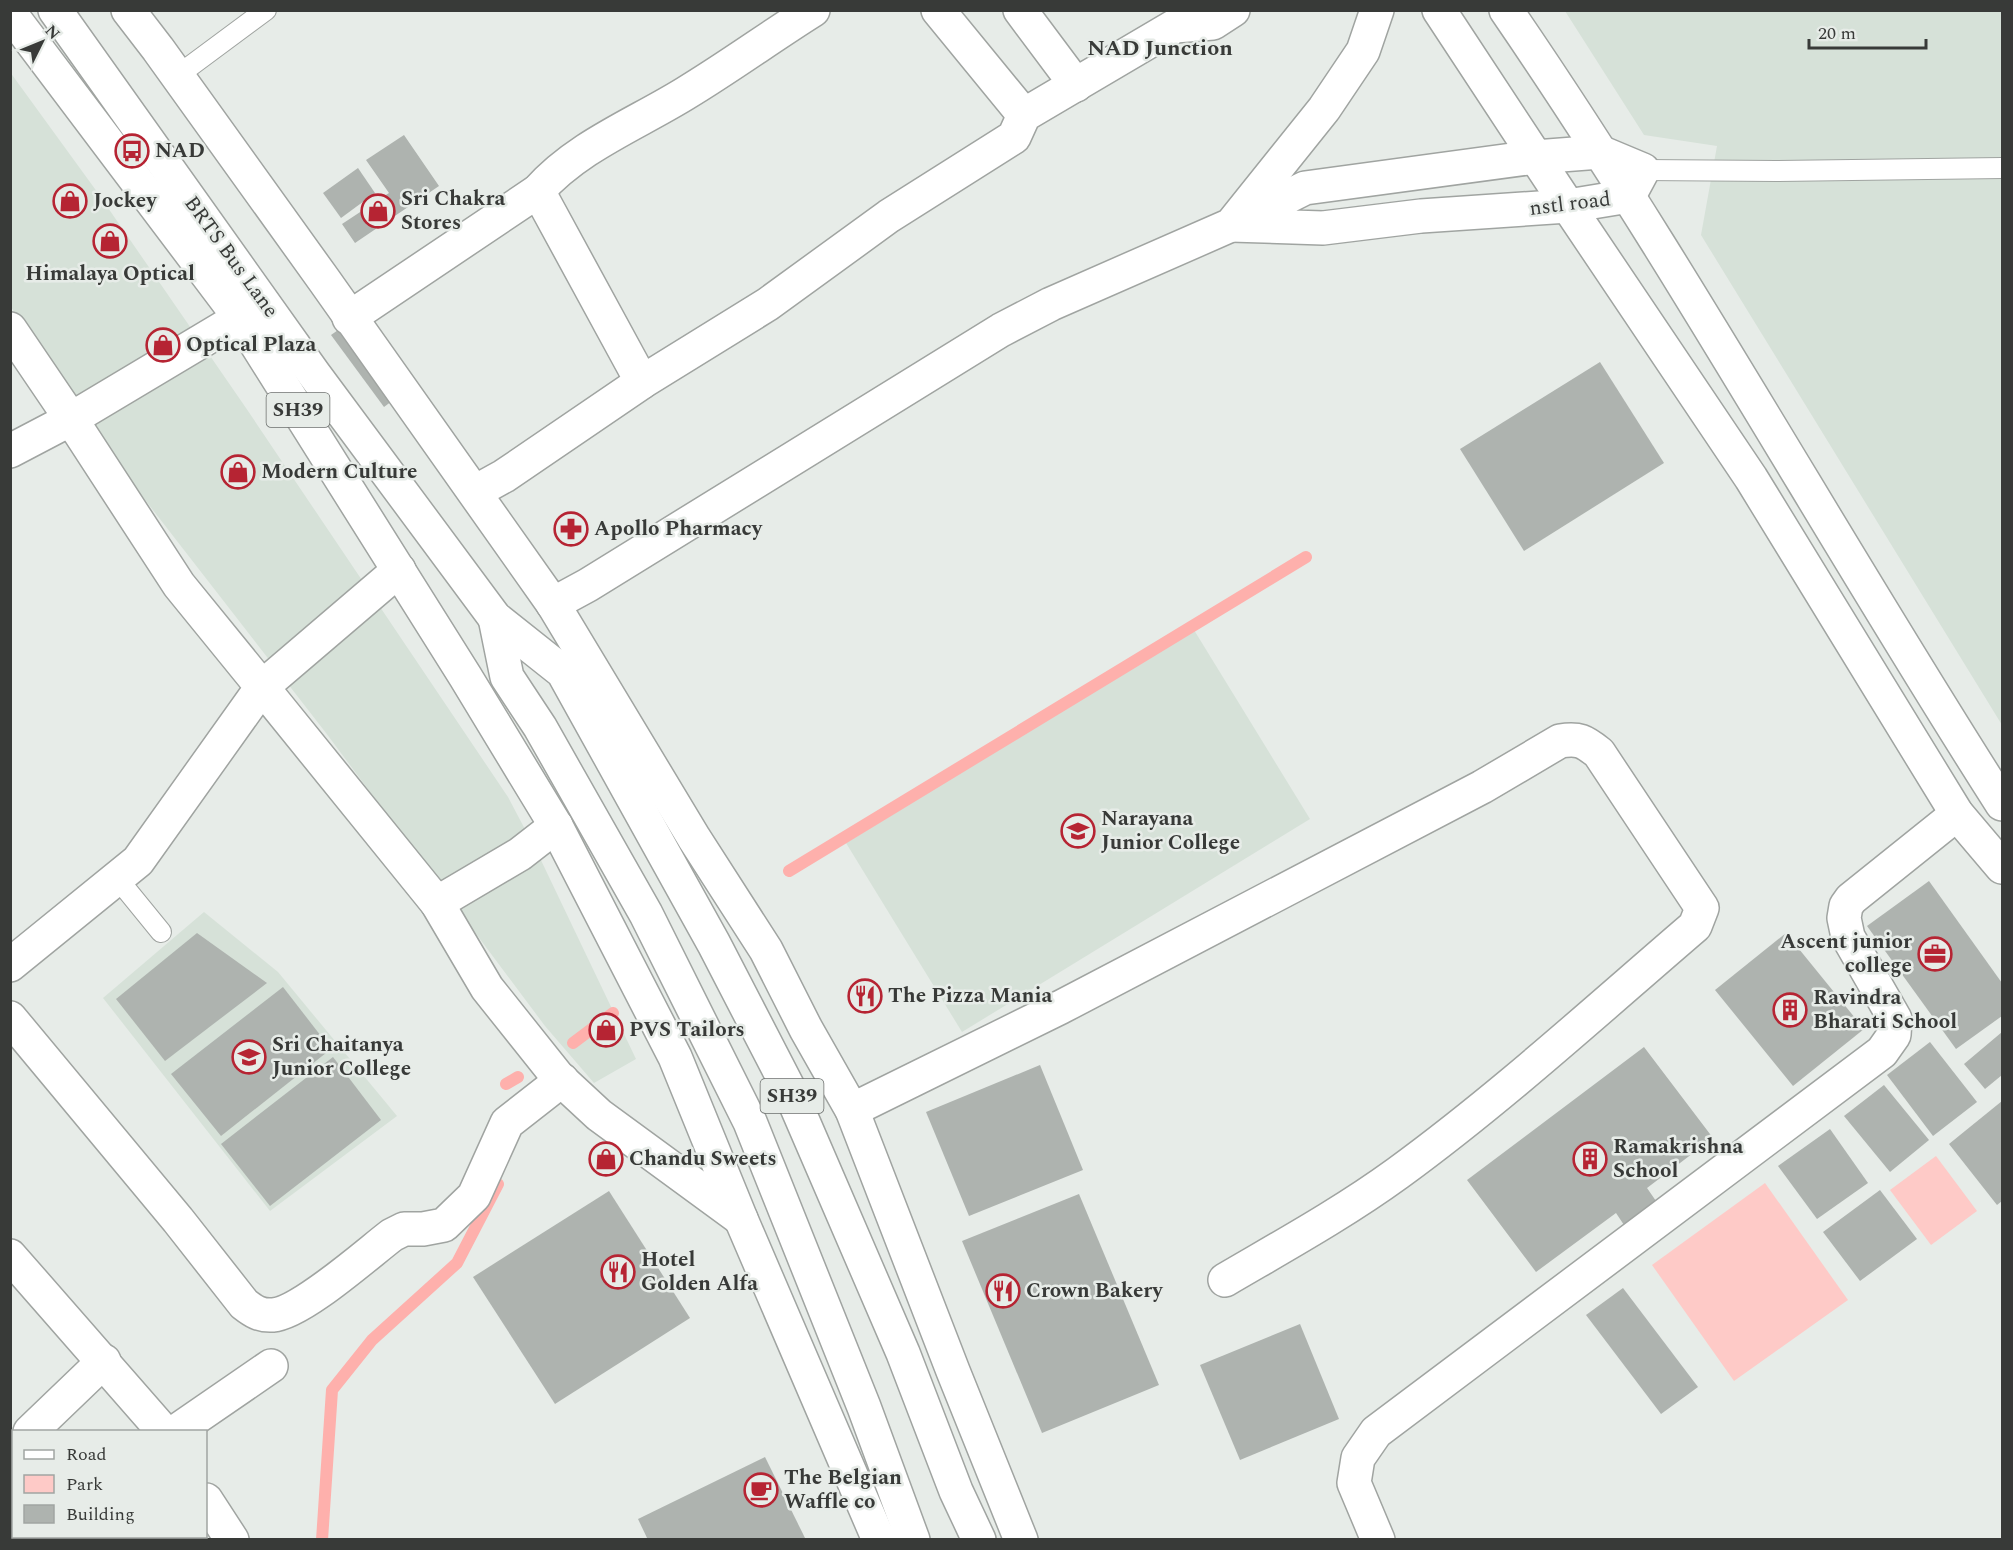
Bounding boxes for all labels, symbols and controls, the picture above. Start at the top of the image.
north arrow [12,12,72,72]
scale bar [1809,12,1926,50]
text: N [39,19,65,45]
text: 20 m [1818,20,1856,47]
district label: NAD Junction [1087,32,1233,65]
bus stop icon: NAD [114,133,150,169]
place label: NAD [155,135,205,167]
shop icon: Jockey [52,183,88,219]
place label: Sri Chakra Stores [401,183,505,239]
street label: nstl road [1527,183,1613,225]
place label: Jockey [93,185,158,217]
street label: BRTS Bus Lane [176,189,286,325]
shop icon: Sri Chakra Stores [360,193,396,229]
shop icon: Himalaya Optical [92,223,128,259]
place label: Himalaya Optical [25,258,195,290]
shop icon: Optical Plaza [145,327,181,363]
place label: Optical Plaza [186,329,317,361]
road number: SH39 [266,393,330,427]
shop icon: Modern Culture [220,454,256,490]
place label: Modern Culture [261,456,418,488]
pharmacy icon: Apollo Pharmacy [553,511,589,547]
place label: Apollo Pharmacy [594,513,763,545]
place label: Narayana Junior College [1101,803,1240,859]
school or university icon: Narayana Junior College [1060,813,1096,849]
place label: Ascent junior college [1780,926,1912,982]
office icon: Ascent junior college [1917,936,1953,972]
restaurant icon: The Pizza Mania [847,978,883,1014]
place label: The Pizza Mania [888,980,1052,1012]
place label: Ravindra Bharati School [1813,982,1957,1038]
building icon: Ravindra Bharati School [1772,992,1808,1028]
shop icon: PVS Tailors [588,1012,624,1048]
place label: PVS Tailors [629,1014,745,1046]
place label: Sri Chaitanya Junior College [272,1029,411,1085]
school or university icon: Sri Chaitanya Junior College [231,1039,267,1075]
road number: SH39 [760,1079,824,1113]
place label: Ramakrishna School [1613,1131,1743,1187]
shop icon: Chandu Sweets [588,1141,624,1177]
building icon: Ramakrishna School [1572,1141,1608,1177]
place label: Chandu Sweets [629,1143,777,1175]
place label: Hotel Golden Alfa [641,1244,758,1300]
restaurant icon: Hotel Golden Alfa [600,1254,636,1290]
restaurant icon: Crown Bakery [985,1273,1021,1309]
place label: Crown Bakery [1026,1275,1164,1307]
legend [12,1430,207,1538]
text: Road [66,1441,107,1468]
place label: The Belgian Waffle co [784,1462,902,1518]
text: Park [66,1471,103,1498]
cafe icon: The Belgian Waffle co [743,1472,779,1508]
text: Building [66,1501,135,1528]

